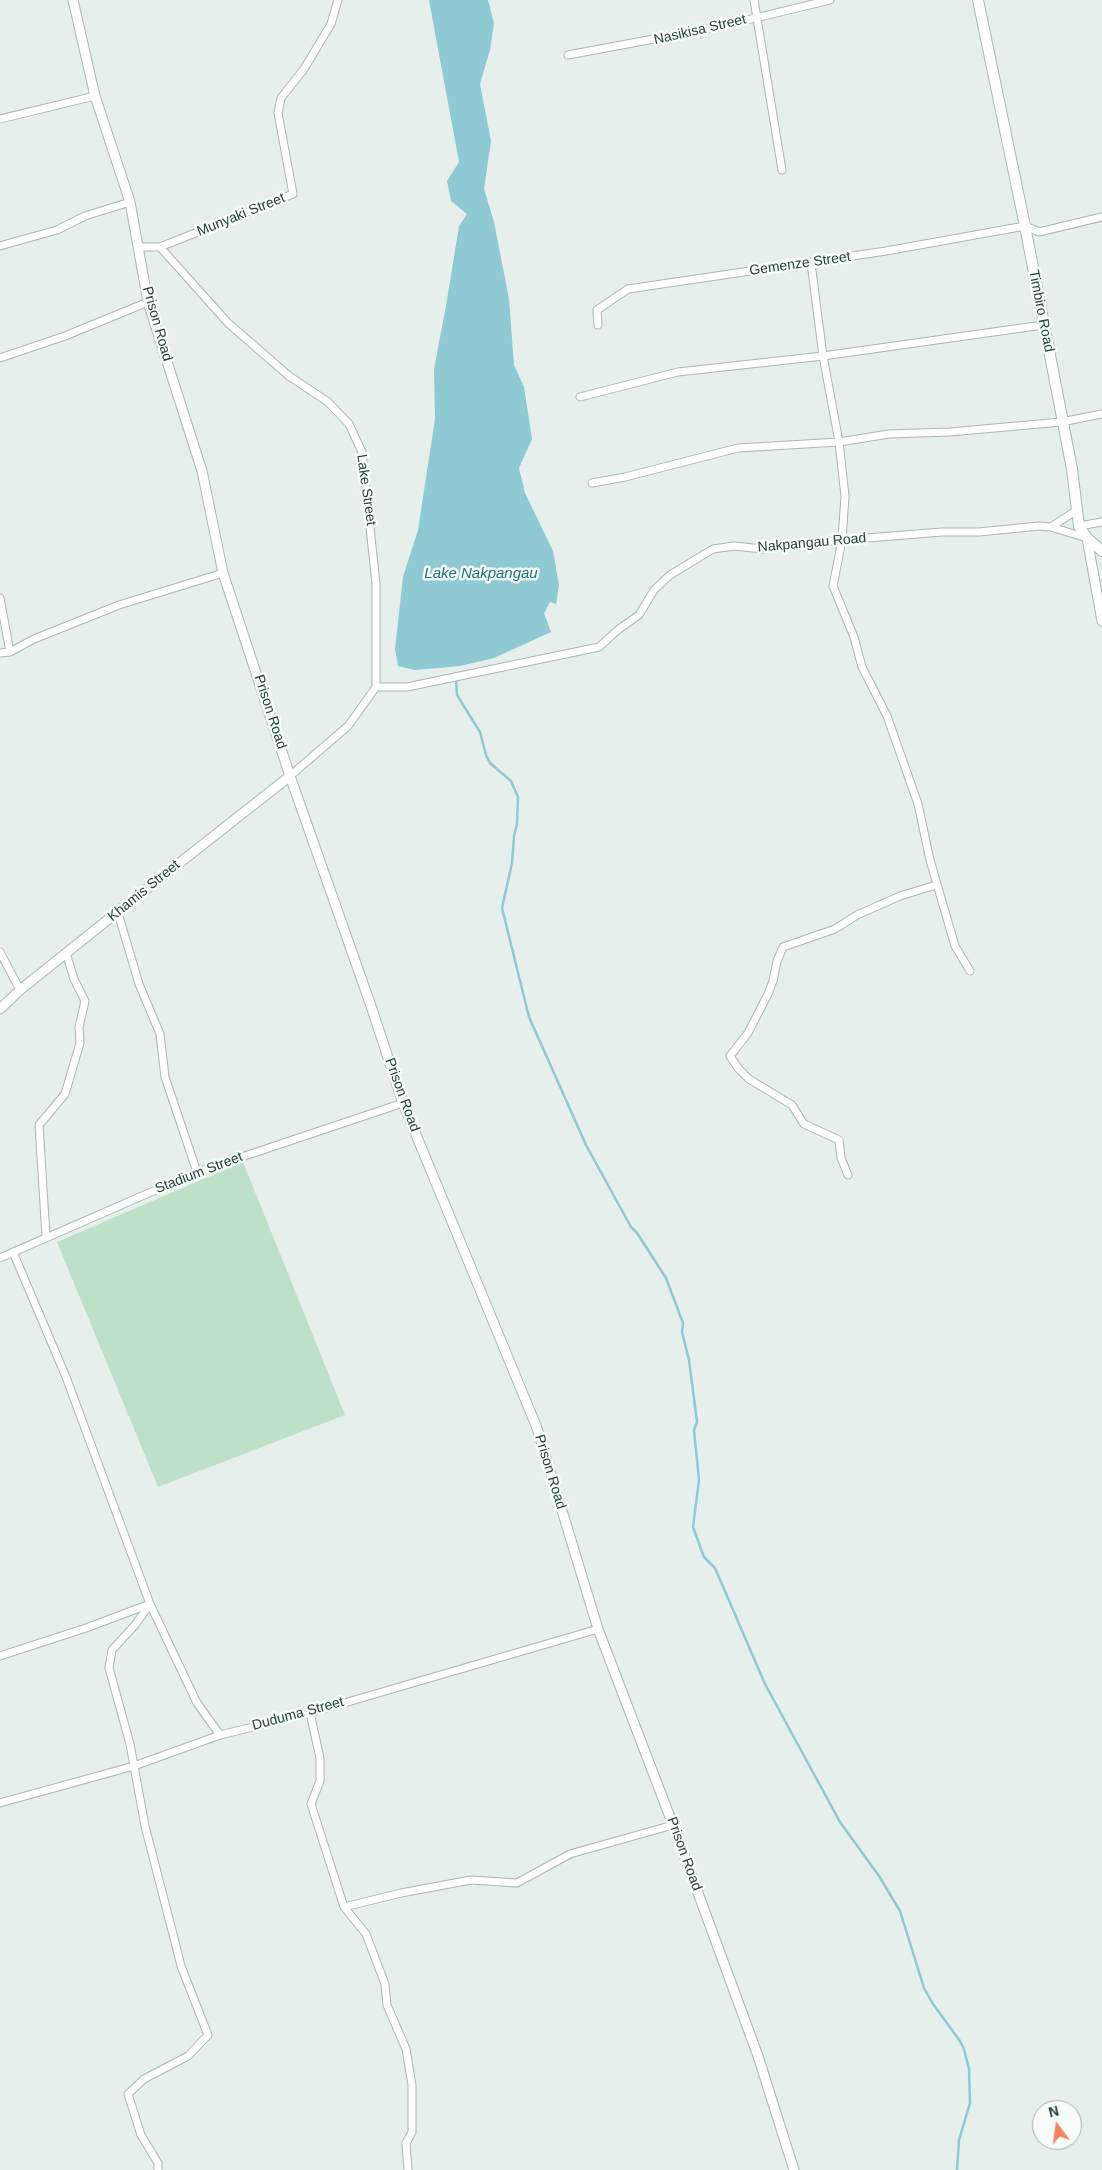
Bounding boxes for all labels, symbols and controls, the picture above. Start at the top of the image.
street label: Nasikisa Street [652,11,748,49]
street label: Munyaki Street [195,190,287,240]
street label: Gemenze Street [748,249,852,279]
street label: Timbiro Road [1025,268,1057,354]
street label: Prison Road [138,285,176,363]
street label: Lake Street [353,453,379,527]
street label: Nakpangau Road [757,530,867,556]
water label: Lake Nakpangau [424,565,538,583]
street label: Prison Road [250,673,290,751]
street label: Khamis Street [105,857,183,925]
street label: Prison Road [381,1056,423,1134]
street label: Stadium Street [153,1149,245,1197]
street label: Prison Road [531,1433,569,1511]
street label: Duduma Street [250,1694,346,1734]
street label: Prison Road [663,1815,705,1893]
north arrow [1032,2100,1082,2150]
text: N [1047,2102,1060,2120]

